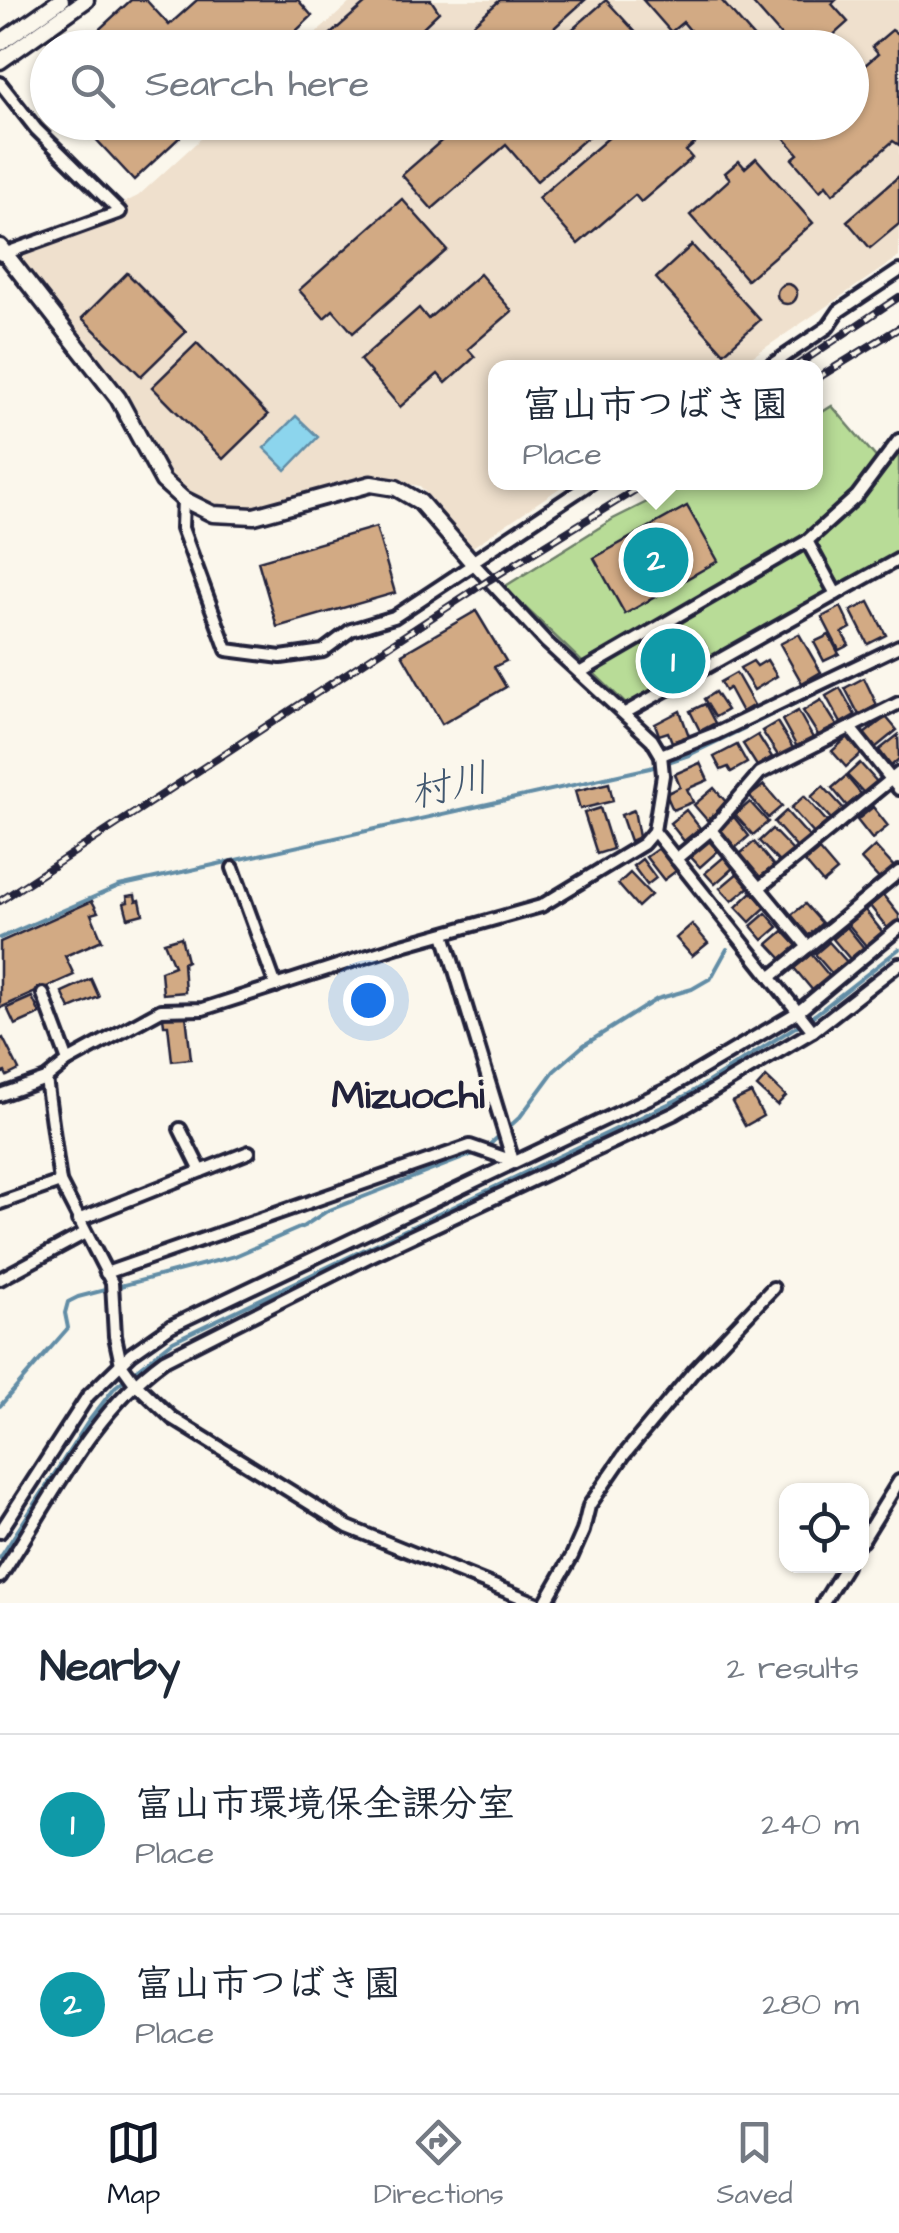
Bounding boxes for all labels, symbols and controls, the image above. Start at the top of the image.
search box [30,30,869,140]
icon: search [65,58,120,113]
text: Search here [145,59,369,111]
popup [488,360,823,490]
text: 富山市つばき園 [522,380,789,432]
text: Place [522,432,602,477]
pin: 2 [624,522,688,598]
pin: 1 [640,624,706,698]
water label: 村川 [404,751,495,822]
your location [343,975,394,1026]
district label: Mizuochi [332,1069,485,1124]
map controls [779,1483,869,1573]
button: locate [779,1483,869,1573]
text: Nearby [40,1639,180,1697]
text: 2 results [727,1646,859,1691]
text: 富山市環境保全課分室 [135,1779,515,1831]
text: 1 [70,1802,75,1847]
text: 240 m [761,1802,859,1847]
text: Place [135,1831,214,1876]
text: 富山市つばき園 [135,1959,401,2011]
text: 2 [63,1982,82,2027]
text: 280 m [762,1982,859,2027]
text: Place [135,2011,214,2056]
tab: Map [106,2115,161,2214]
tab: Directions [374,2115,504,2214]
tab: Saved [716,2115,793,2214]

